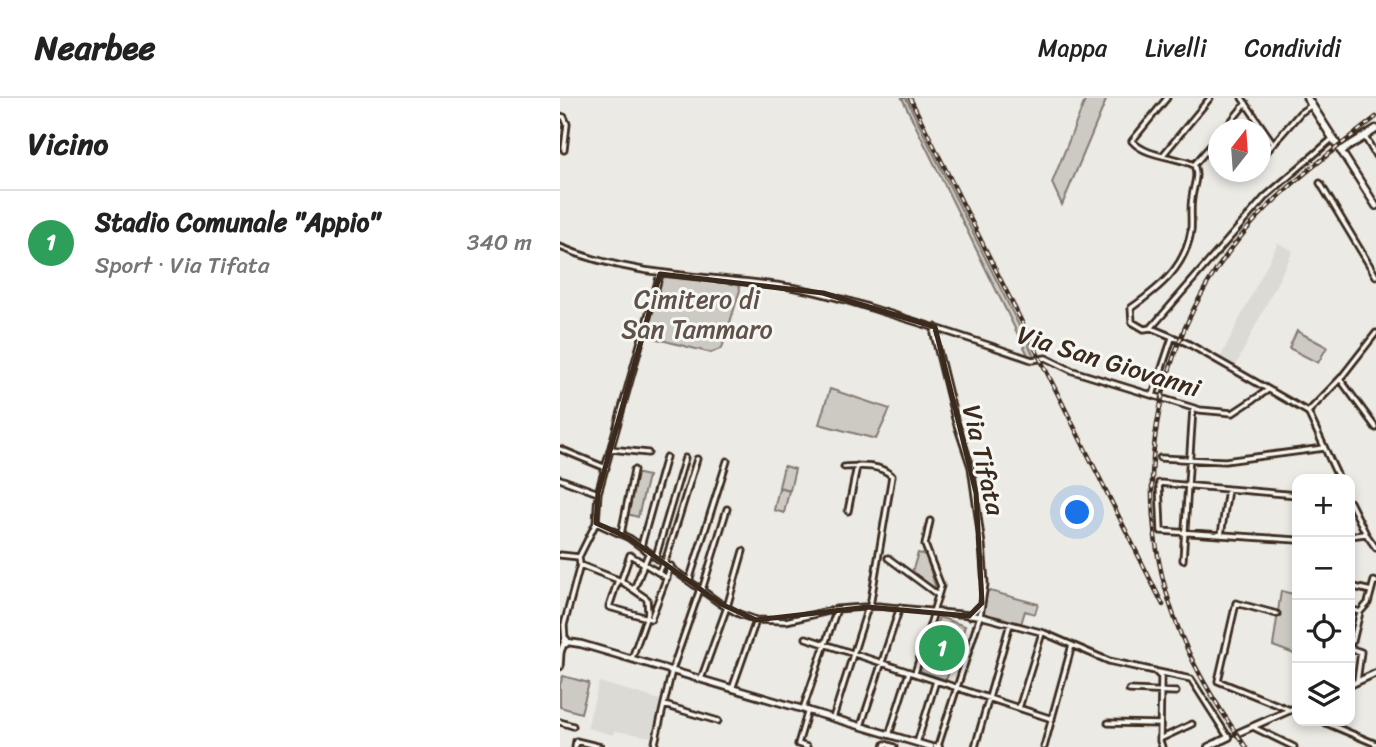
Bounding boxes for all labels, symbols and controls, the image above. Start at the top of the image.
text: Nearbee [35,19,155,77]
text: Mappa [1038,27,1107,69]
text: Livelli [1145,27,1207,69]
text: Condividi [1245,27,1341,69]
text: Vicino [28,117,108,171]
north arrow [1208,119,1271,182]
text: Stadio Comunale "Appio" [95,199,380,245]
text: 1 [46,222,56,263]
text: 340 m [467,222,532,263]
text: Sport · Via Tifata [95,245,270,286]
park label: Cimitero di San Tammaro [621,276,773,352]
street label: Via San Giovanni [1012,311,1207,411]
street label: Via Tifata [949,400,1019,521]
map controls [1292,474,1355,726]
button: + [1292,474,1355,537]
your location [1060,495,1094,529]
button: − [1292,537,1355,600]
button: locate [1292,600,1355,663]
pin: 1 [919,622,965,674]
button: layers [1292,663,1355,726]

